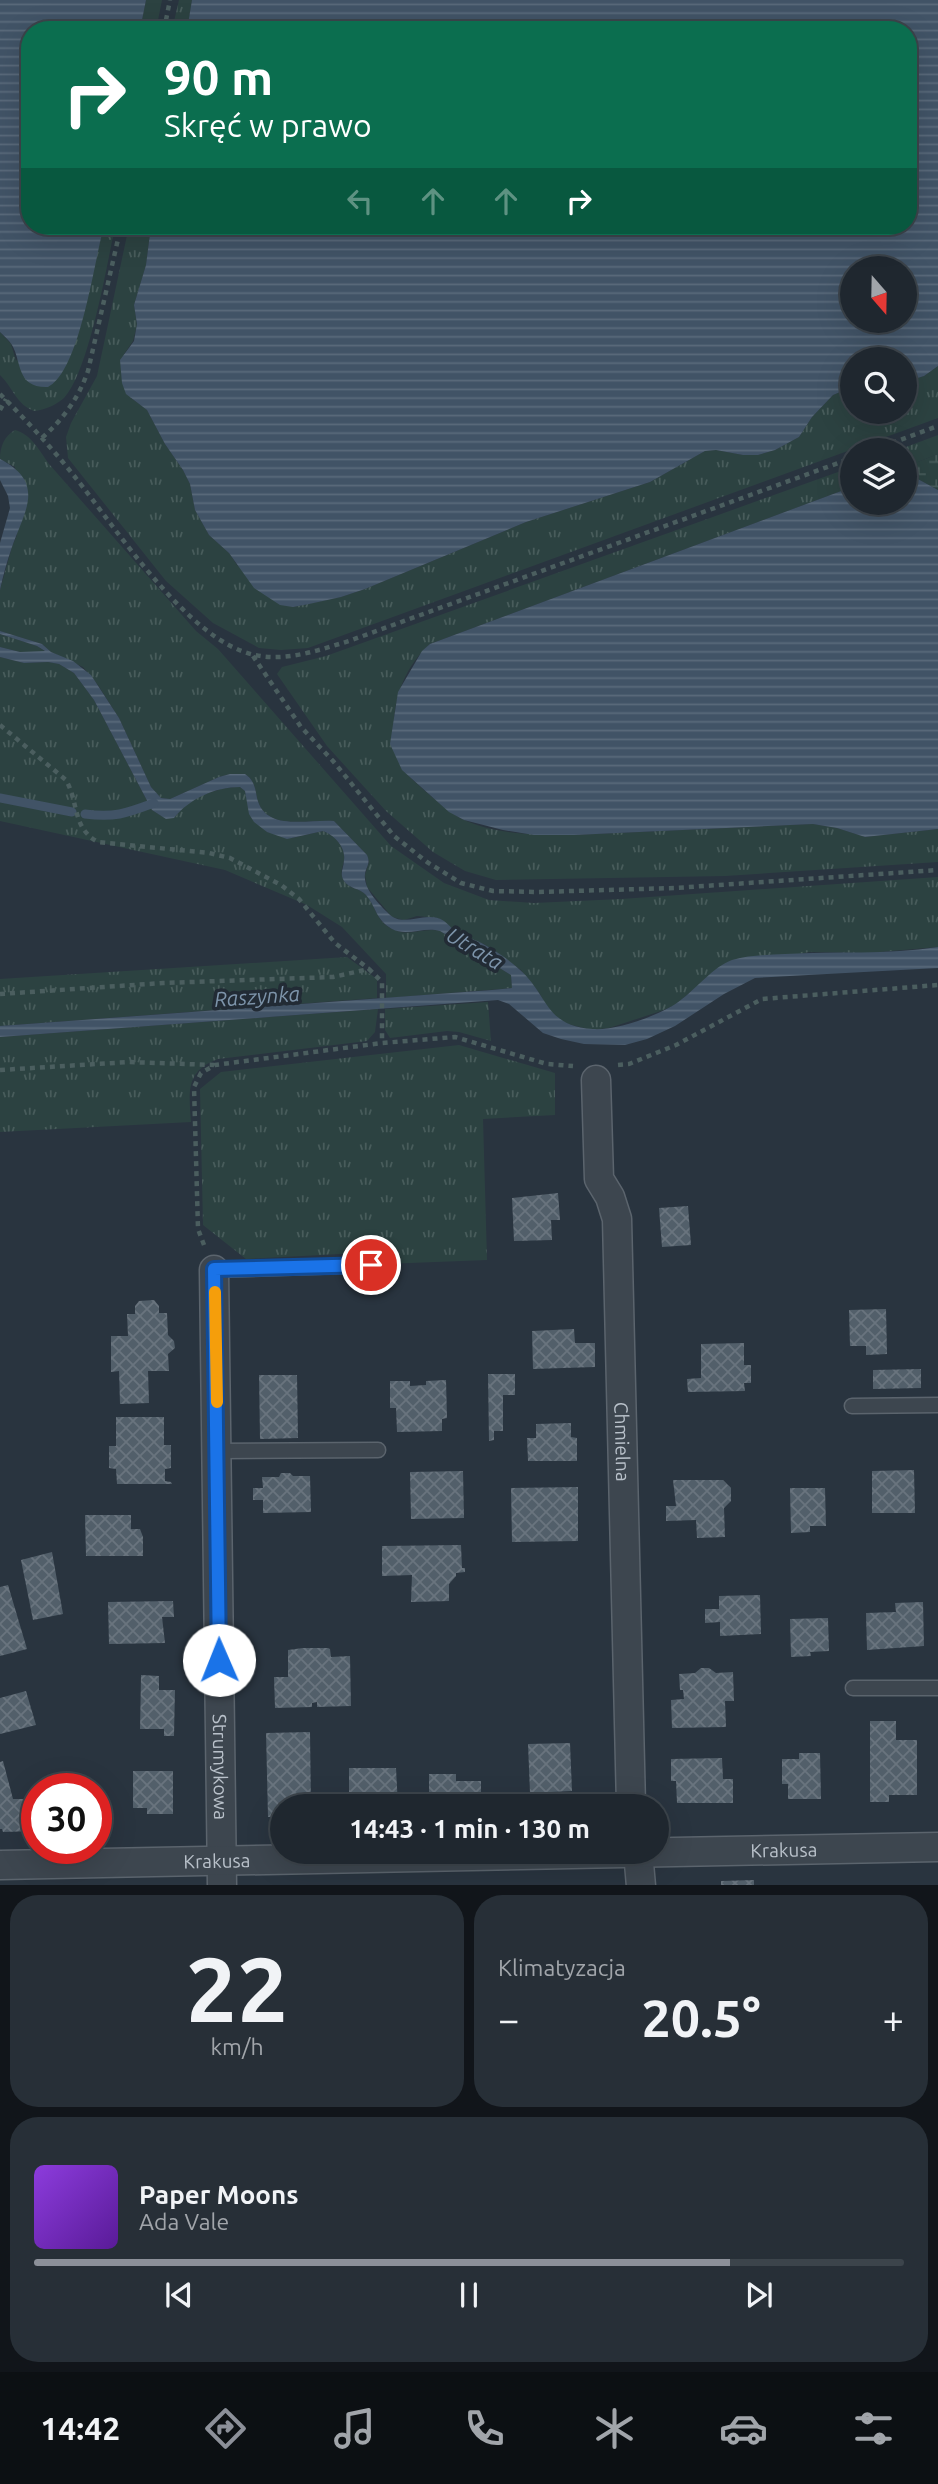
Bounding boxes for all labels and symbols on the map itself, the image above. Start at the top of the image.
north arrow [840,256,917,332]
water label: Utrata [443,922,507,974]
water label: Raszynka [213,981,301,1011]
pin [341,1235,401,1295]
street label: Chmielna [610,1402,634,1482]
position arrow [182,1623,256,1697]
street label: Strumykowa [209,1714,232,1820]
speed limit sign: 30 [21,1773,112,1864]
street label: Krakusa [750,1838,818,1862]
street label: Krakusa [183,1849,251,1872]

